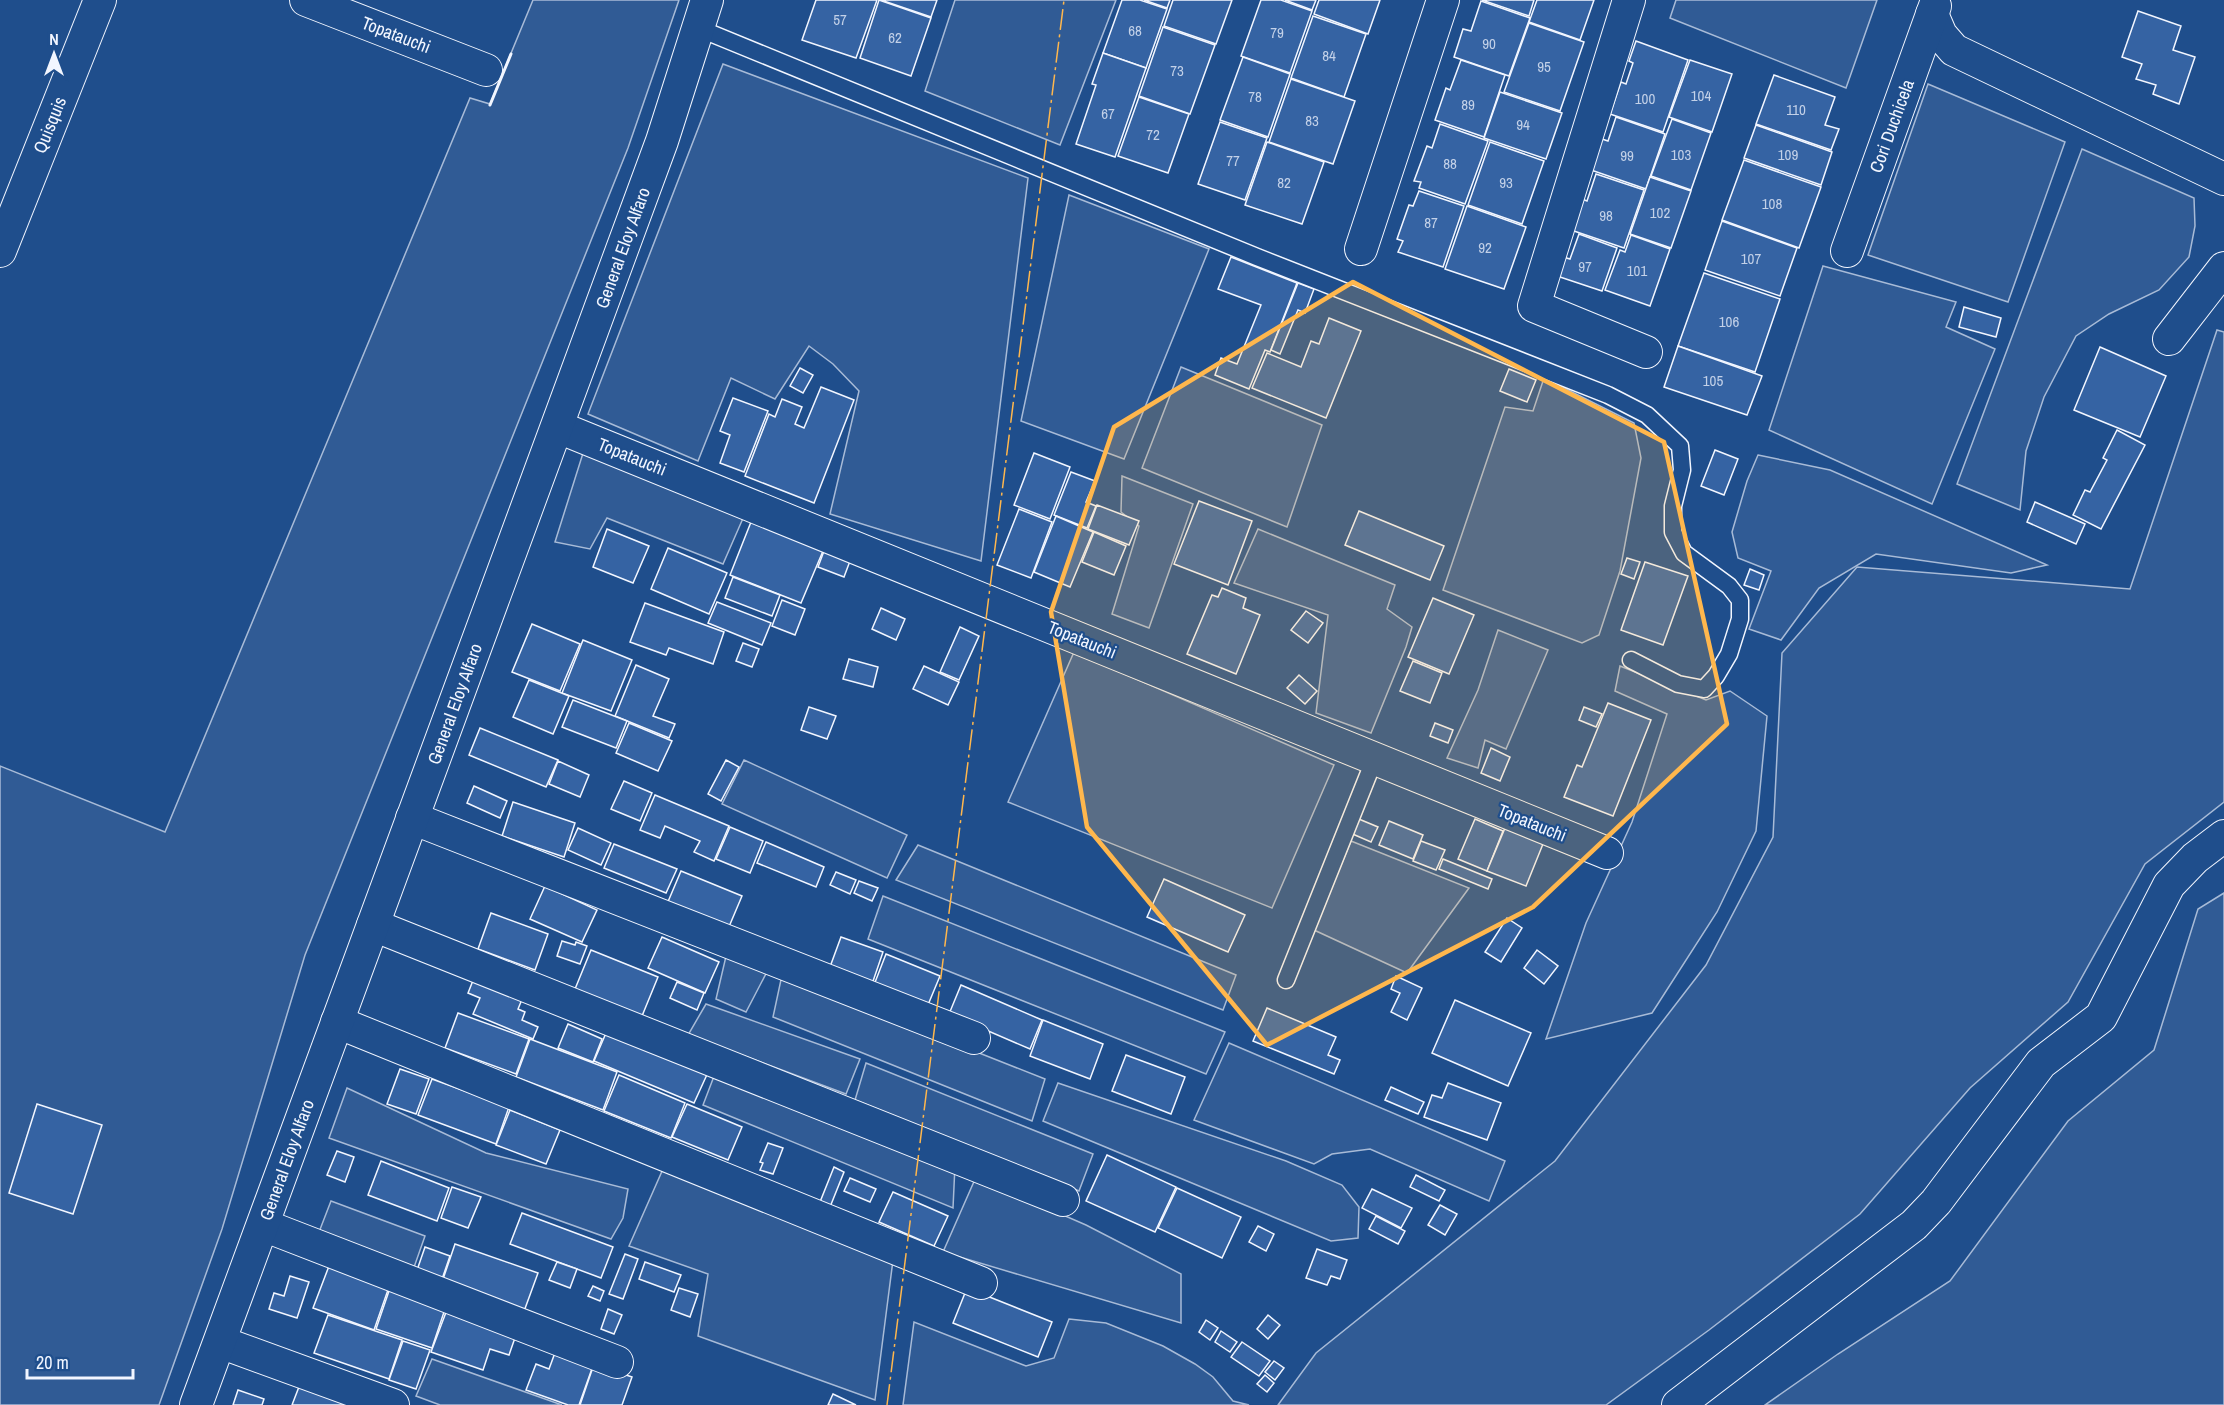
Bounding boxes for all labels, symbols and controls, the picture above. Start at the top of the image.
house number: 57 [833,9,847,30]
street label: Topatauchi [358,10,434,59]
house number: 68 [1128,20,1142,41]
house number: 79 [1270,22,1284,43]
north arrow [24,24,84,84]
house number: 62 [888,27,902,48]
text: N [49,28,59,50]
house number: 90 [1482,33,1496,54]
house number: 84 [1322,45,1336,66]
house number: 95 [1537,56,1551,77]
house number: 73 [1170,60,1184,81]
street label: Cori Duchicela [1863,76,1920,176]
house number: 104 [1691,85,1711,106]
house number: 78 [1248,86,1262,107]
house number: 100 [1635,88,1655,109]
street label: Quisquis [27,93,72,157]
house number: 89 [1461,94,1475,115]
house number: 110 [1786,99,1806,120]
house number: 67 [1101,103,1115,124]
house number: 83 [1305,110,1319,131]
house number: 94 [1516,114,1530,135]
house number: 72 [1146,124,1160,145]
house number: 103 [1671,144,1691,165]
house number: 109 [1778,144,1798,165]
house number: 99 [1620,145,1634,166]
house number: 77 [1226,150,1240,171]
house number: 88 [1443,153,1457,174]
house number: 82 [1277,172,1291,193]
house number: 93 [1499,172,1513,193]
street label: General Eloy Alfaro [589,184,656,312]
house number: 108 [1762,193,1782,214]
house number: 102 [1650,202,1670,223]
house number: 98 [1599,205,1613,226]
house number: 87 [1424,212,1438,233]
house number: 92 [1478,237,1492,258]
house number: 107 [1741,248,1761,269]
house number: 97 [1578,256,1592,277]
house number: 101 [1627,260,1647,281]
house number: 106 [1719,311,1739,332]
house number: 105 [1703,370,1723,391]
street label: Topatauchi [594,431,670,482]
street label: Topatauchi [1044,614,1120,665]
street label: General Eloy Alfaro [421,640,488,768]
street label: Topatauchi [1494,797,1570,848]
street label: General Eloy Alfaro [253,1096,320,1224]
scale bar [27,1342,134,1380]
text: 20 m [36,1350,69,1375]

